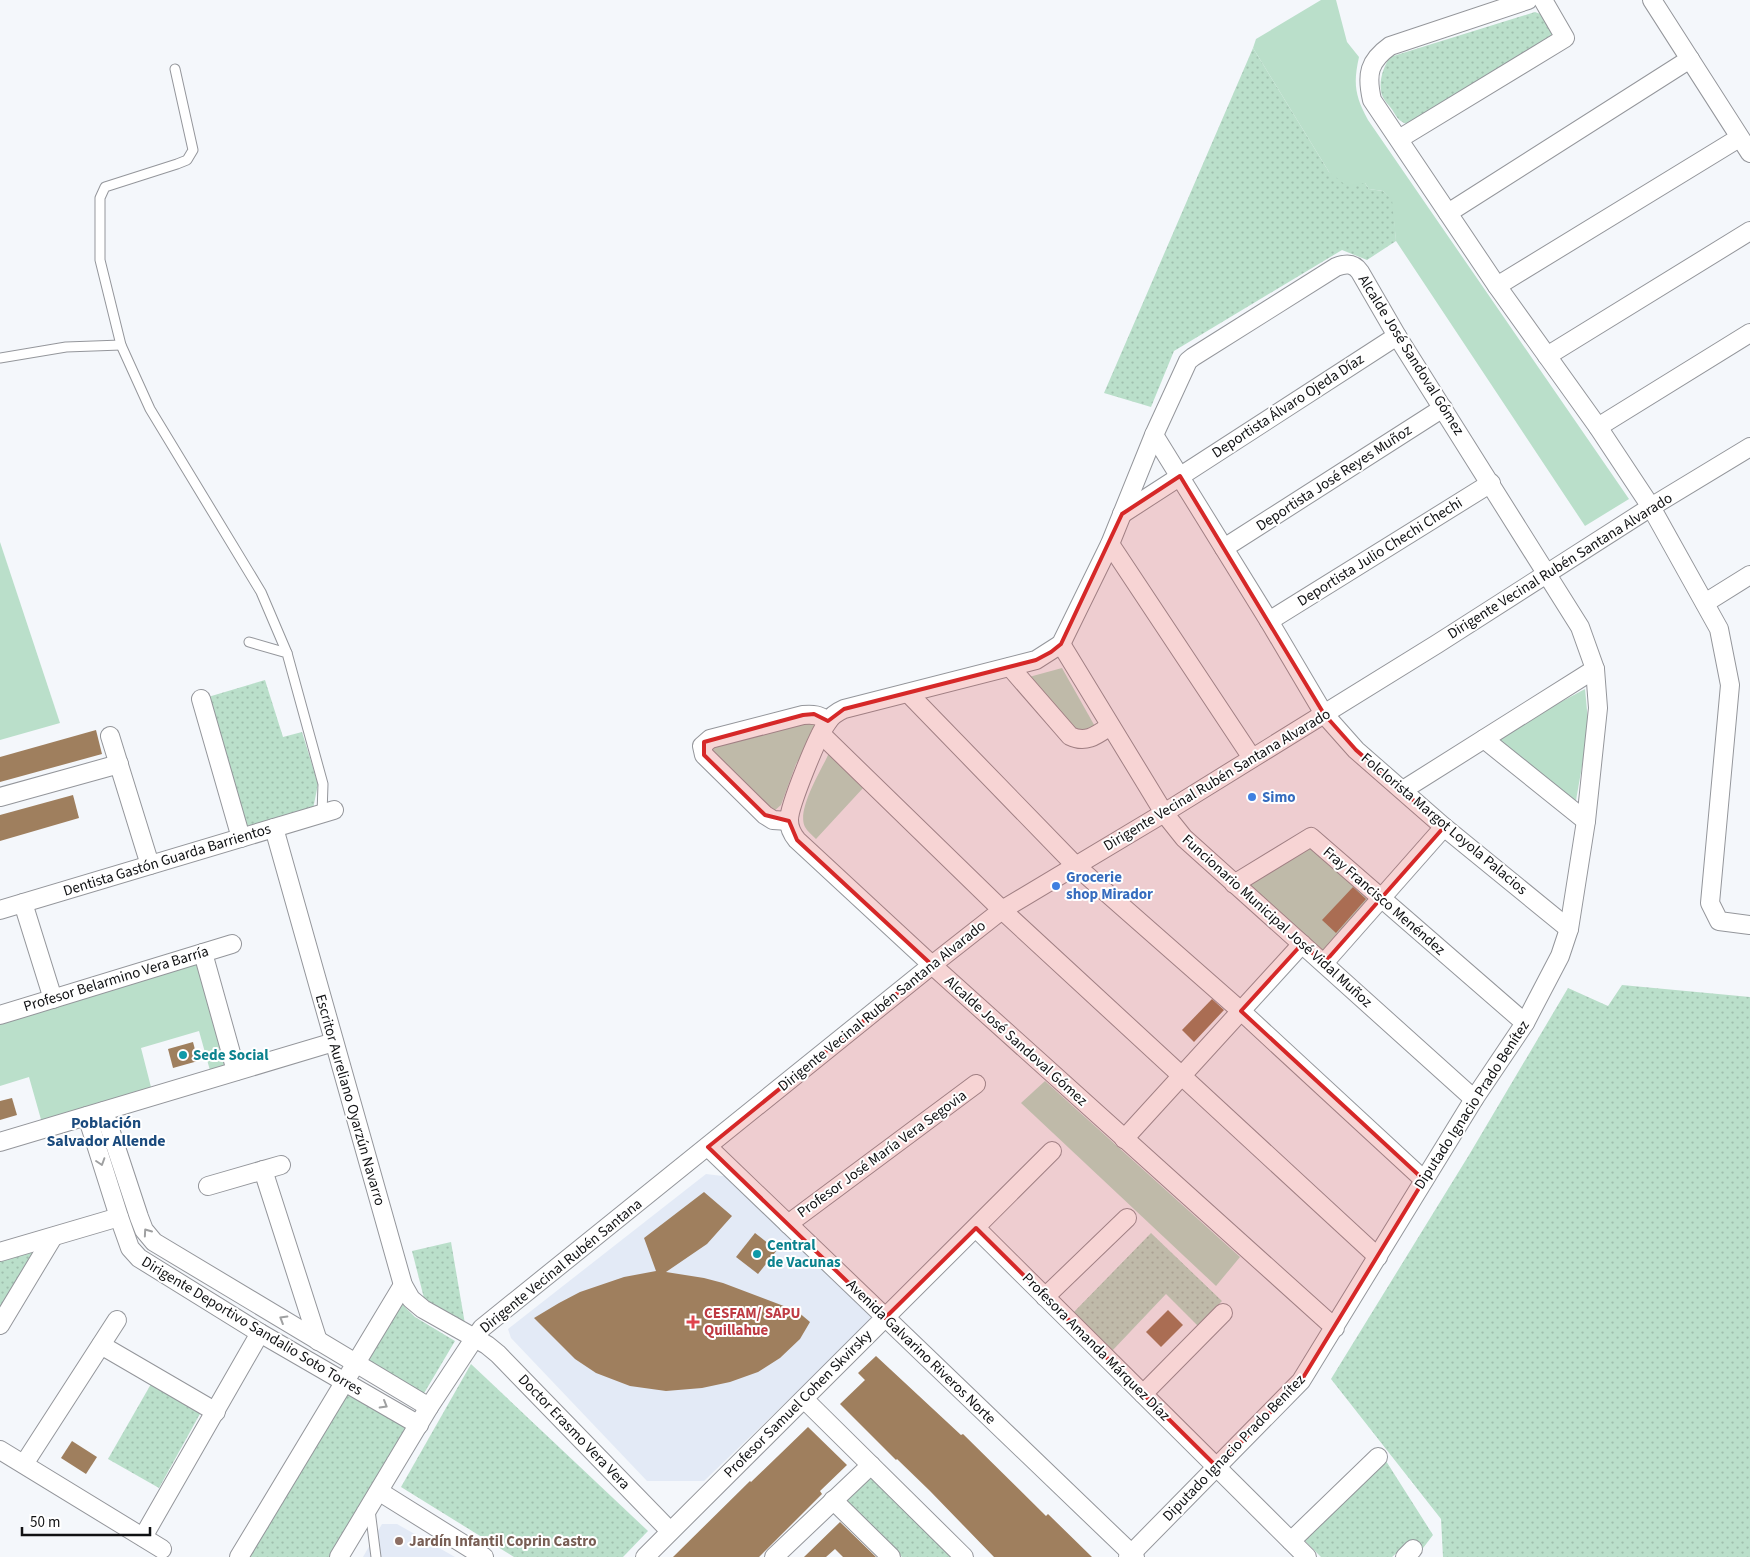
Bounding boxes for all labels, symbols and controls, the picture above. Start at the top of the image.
street label: Alcalde José Sandoval Gómez [1353,271,1469,439]
street label: Deportista Álvaro Ojeda Díaz [1208,349,1368,463]
street label: Deportista José Reyes Muñoz [1252,420,1416,536]
street label: Dirigente Vecinal Rubén Santana Alvarado [1443,488,1677,644]
street label: Deportista Julio Chechi Chechi [1293,492,1467,612]
street label: Dirigente Vecinal Rubén Santana Alvarado [1099,704,1335,856]
street label: Folclorista Margot Loyola Palacios [1356,748,1532,900]
place label: Simo [1262,787,1296,808]
marker: Simo [1246,791,1258,803]
street label: Dentista Gastón Guarda Barrientos [61,818,273,902]
street label: Funcionario Municipal José Vidal Muñoz [1177,830,1377,1012]
street label: Fray Francisco Menéndez [1318,842,1450,960]
place label: Grocerie shop Mirador [1066,867,1153,905]
marker: Grocerie shop Mirador [1050,880,1062,892]
street label: Dirigente Vecinal Rubén Santana Alvarado [774,915,990,1097]
street label: Profesor Belarmino Vera Barría [21,941,211,1017]
street label: Alcalde José Sandoval Gómez [940,971,1092,1111]
street label: Escritor Aureliano Oyarzún Navarro [310,992,390,1208]
street label: Diputado Ignacio Prado Benítez [1409,1017,1535,1193]
place label: Sede Social [193,1045,269,1066]
marker: Sede Social [177,1049,189,1061]
street label: Profesor José María Vera Segovia [793,1085,971,1223]
district label: Población Salvador Allende [46,1112,166,1152]
one-way arrow [96,1158,106,1166]
street label: Dirigente Vecinal Rubén Santana [475,1194,647,1338]
one-way arrow [144,1228,153,1238]
place label: Central de Vacunas [767,1235,841,1273]
marker: Central de Vacunas [751,1248,763,1260]
street label: Dirigente Deportivo Sandalio Soto Torres [137,1251,367,1401]
street label: Profesora Amanda Márquez Díaz [1017,1268,1175,1426]
street label: Avenida Galvarino Riveros Norte [842,1275,1000,1429]
place label: CESFAM/ SAPU Quillahue [704,1303,801,1341]
marker: CESFAM/ SAPU Quillahue [686,1315,700,1329]
one-way arrow [279,1316,288,1326]
street label: Profesor Samuel Cohen Skvirsky [719,1325,877,1483]
street label: Doctor Erasmo Vera Vera [513,1370,635,1494]
street label: Diputado Ignacio Prado Benítez [1158,1370,1310,1526]
one-way arrow [379,1399,388,1409]
scale bar [22,1504,150,1536]
text: 50 m [30,1512,60,1533]
place label: Jardín Infantil Coprin Castro [409,1531,596,1552]
marker: Jardín Infantil Coprin Castro [393,1535,405,1547]

